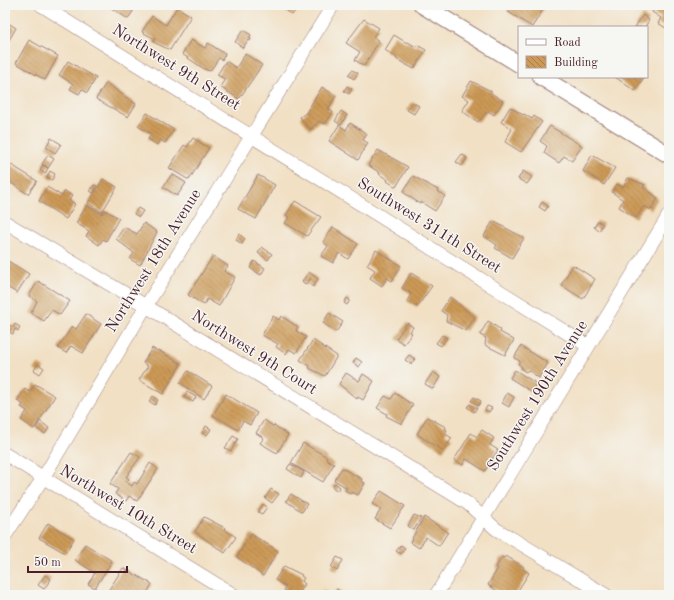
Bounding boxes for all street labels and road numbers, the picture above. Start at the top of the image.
street label: Northwest 9th Street [109,22,243,114]
street label: Southwest 311th Street [354,175,504,277]
street label: Northwest 18th Avenue [103,187,205,335]
street label: Northwest 9th Court [188,308,320,398]
street label: Southwest 190th Avenue [485,318,591,474]
street label: Northwest 10th Street [57,463,200,557]

